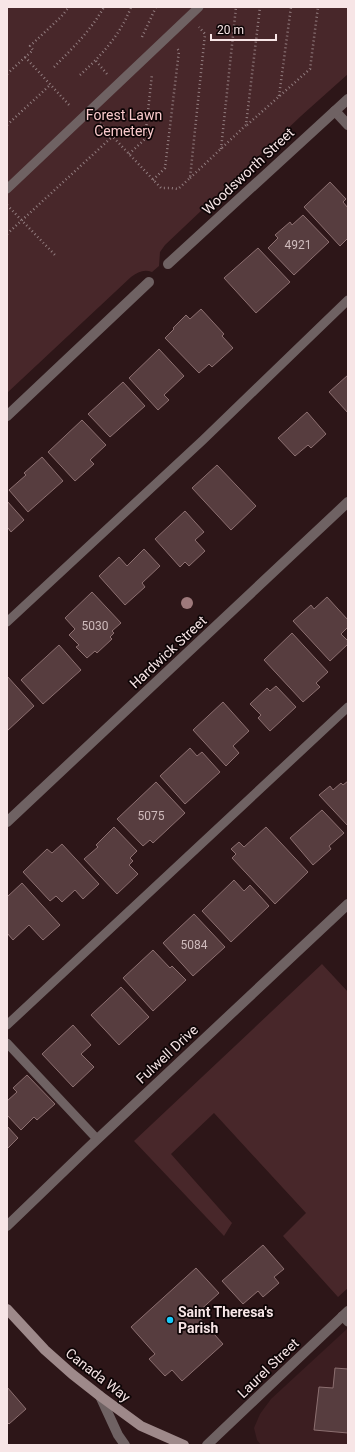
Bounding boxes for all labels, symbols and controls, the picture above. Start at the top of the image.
scale bar [211,16,276,42]
text: 20 m [217,23,244,37]
park label: Forest Lawn Cemetery [86,107,162,139]
street label: Woodsworth Street [199,124,297,218]
house number: 4921 [285,238,311,252]
street label: Hardwick Street [126,612,210,692]
house number: 5030 [82,619,109,633]
house number: 5075 [138,809,165,823]
house number: 5084 [181,938,208,952]
street label: Fulwell Drive [133,1021,201,1087]
place label: Saint Theresa's Parish [178,1304,273,1336]
marker: Saint Theresa's Parish [165,1315,175,1325]
street label: Laurel Street [234,1335,302,1401]
street label: Canada Way [63,1345,134,1405]

